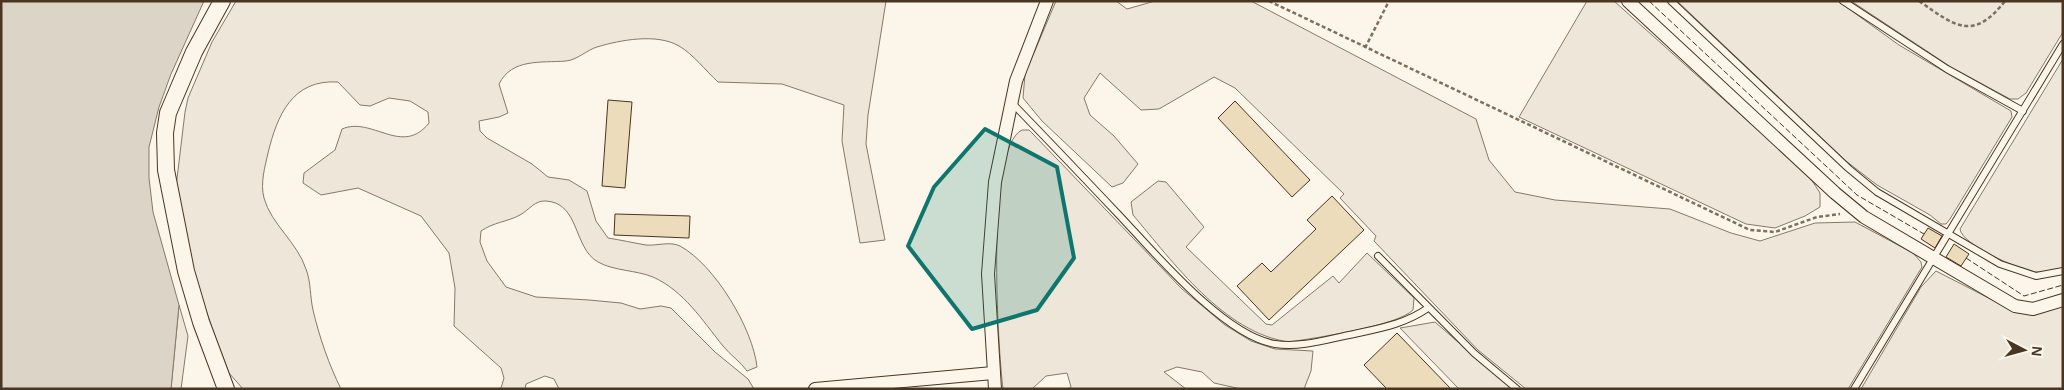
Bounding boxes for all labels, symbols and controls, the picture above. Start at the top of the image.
north arrow [1999,325,2049,375]
text: N [2028,345,2045,357]

